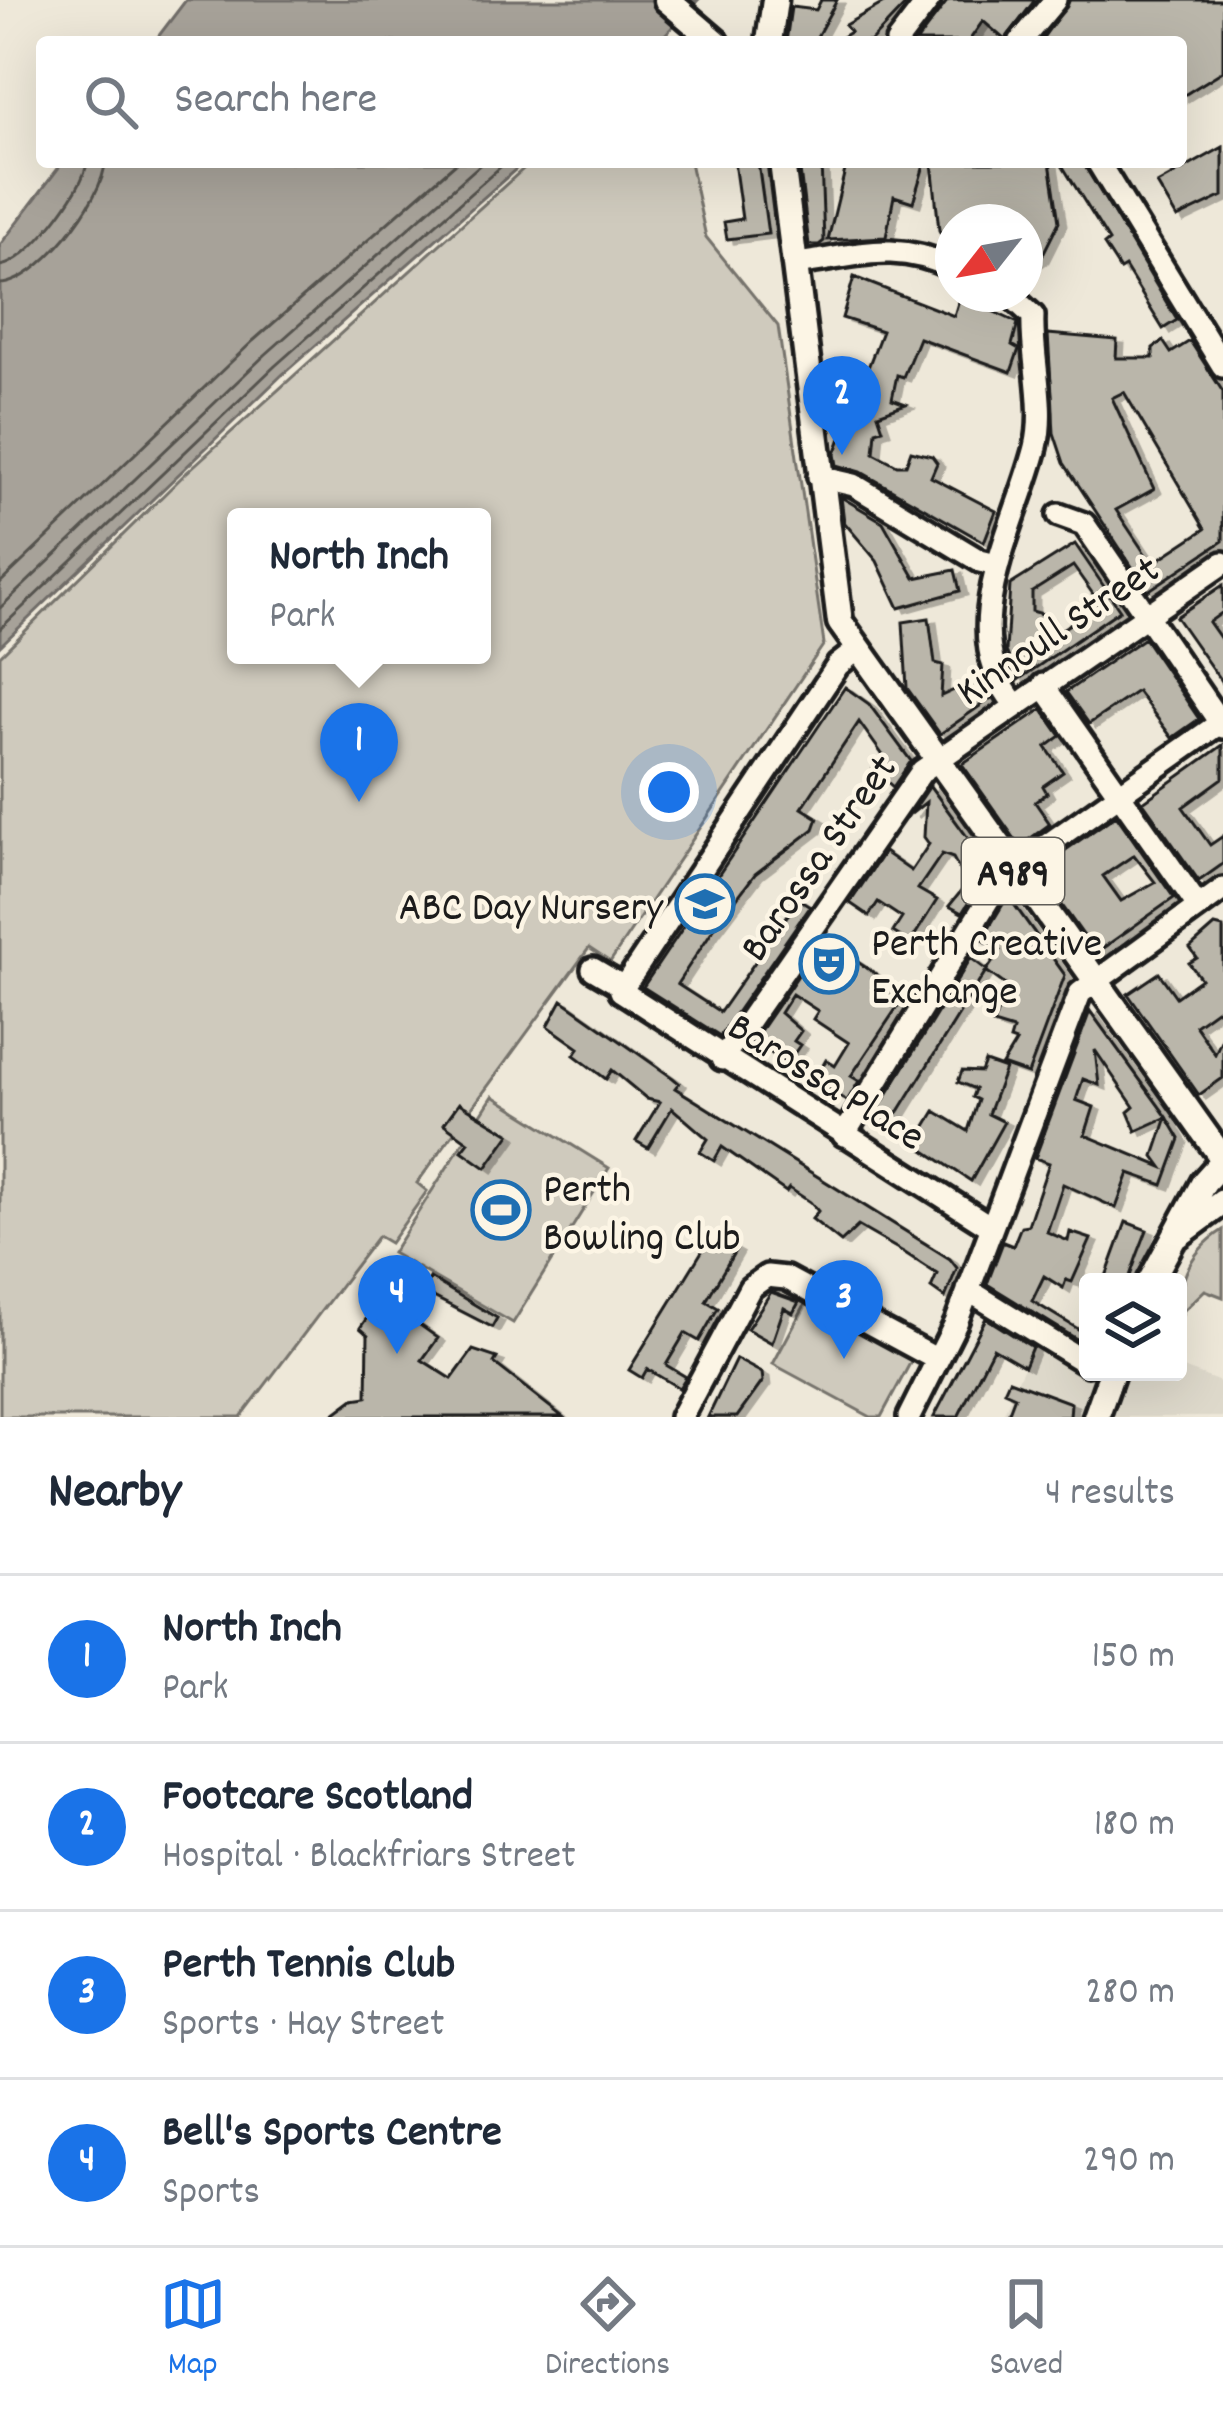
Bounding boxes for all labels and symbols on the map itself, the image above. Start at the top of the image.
north arrow [935,204,1043,312]
pin: 2 [803,356,881,455]
street label: Kinnoull Street [946,543,1174,724]
pin: 1 [320,703,398,802]
street label: Barossa Street [728,744,915,976]
your location [639,762,699,822]
road number: A989 [962,838,1064,904]
school or university icon: ABC Day Nursery [674,873,736,935]
place label: ABC Day Nursery [399,881,664,941]
place label: Perth Creative Exchange [871,917,1102,1025]
theatre icon: Perth Creative Exchange [798,933,860,995]
street label: Barossa Place [714,1000,935,1169]
place label: Perth Bowling Club [543,1163,741,1271]
sports icon: Perth Bowling Club [470,1179,532,1241]
pin: 4 [358,1255,436,1354]
pin: 3 [805,1260,883,1359]

